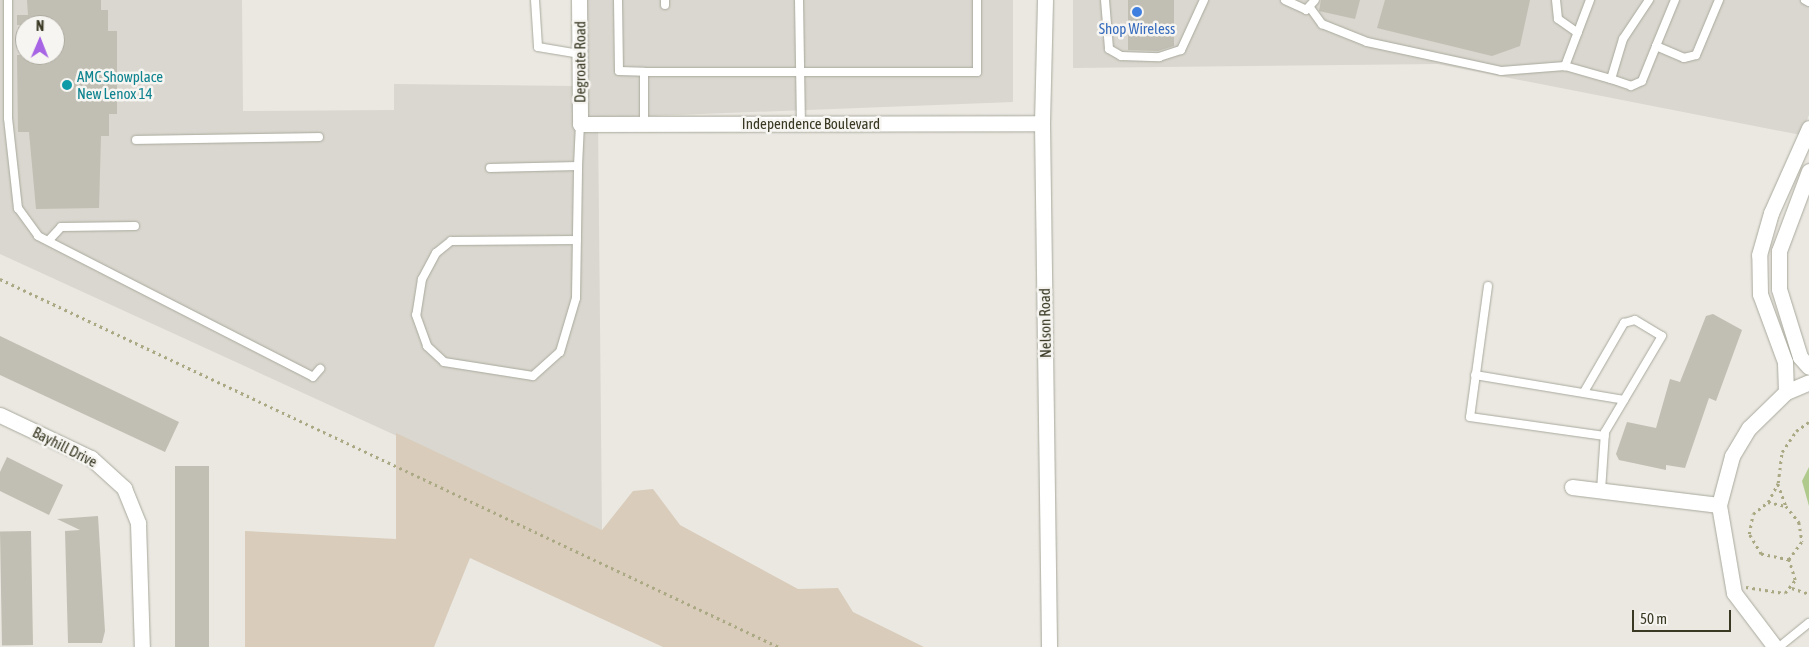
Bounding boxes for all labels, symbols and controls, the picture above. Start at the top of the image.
marker: Shop Wireless [1131,6,1143,18]
north arrow [15,15,65,65]
text: N [36,18,45,34]
place label: Shop Wireless [1099,20,1175,38]
street label: Degroate Road [571,21,589,103]
place label: AMC Showplace New Lenox 14 [77,67,163,102]
marker: AMC Showplace New Lenox 14 [61,79,73,91]
street label: Independence Boulevard [742,115,880,133]
street label: Nelson Road [1035,288,1055,358]
street label: Bayhill Drive [30,423,100,471]
scale bar [1634,600,1733,632]
text: 50 m [1640,610,1667,627]

